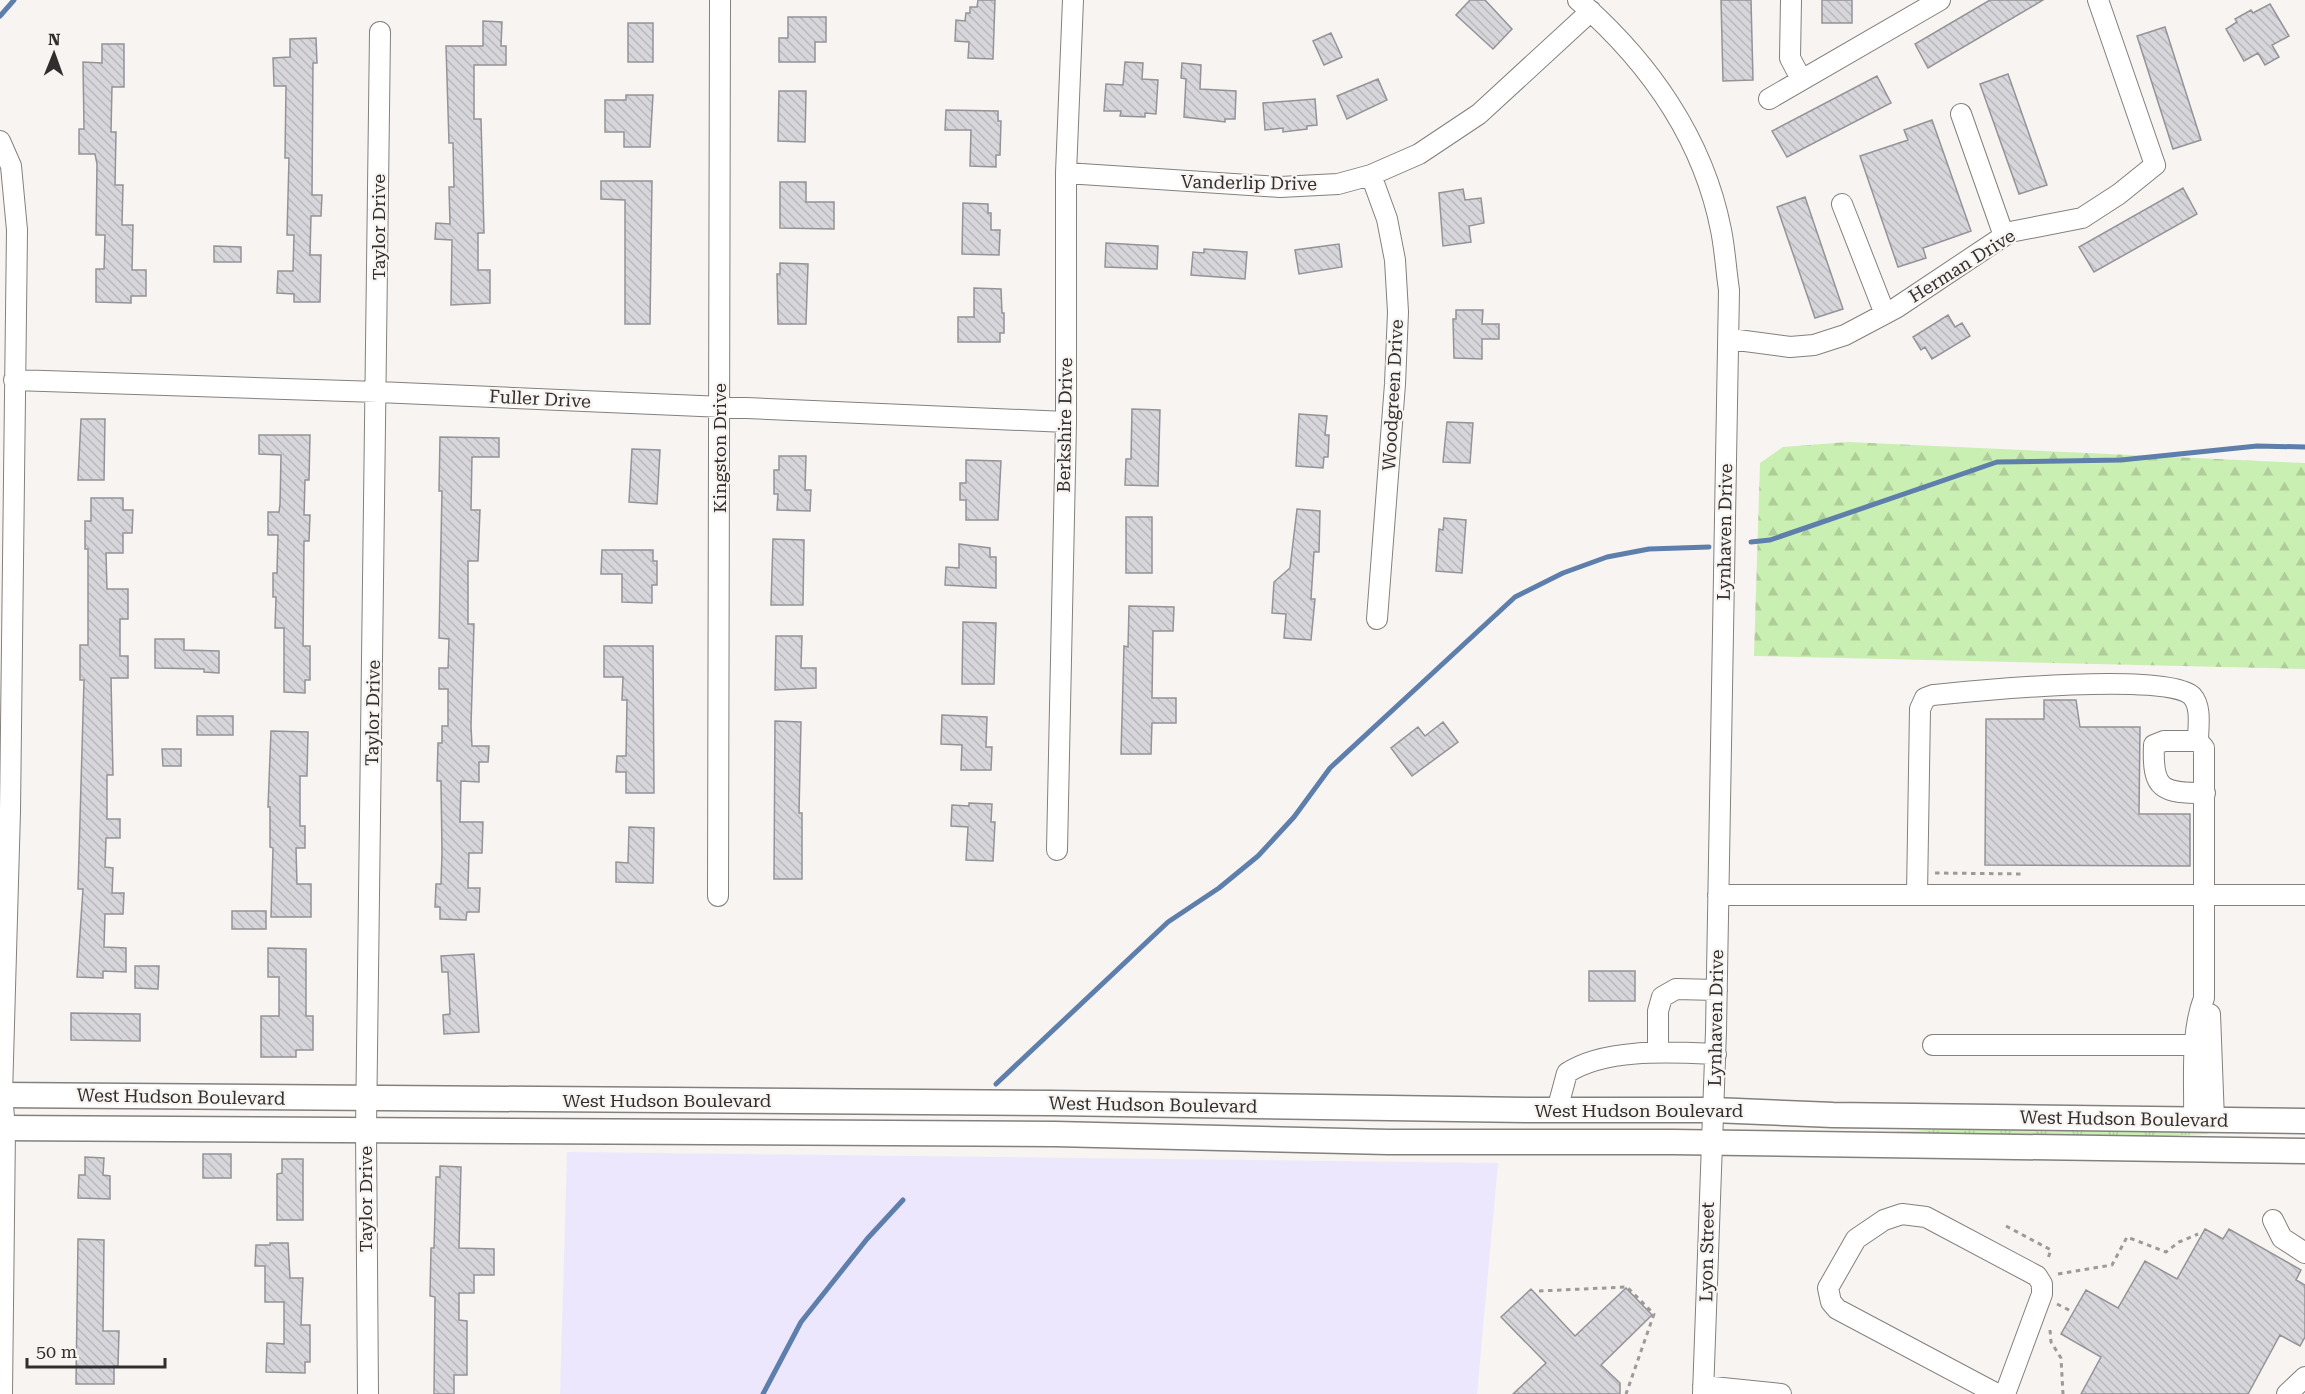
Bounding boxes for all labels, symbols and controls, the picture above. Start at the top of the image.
north arrow [24,24,84,84]
text: N [48,30,61,49]
street label: Vanderlip Drive [1181,171,1317,194]
street label: Taylor Drive [368,174,389,280]
street label: Herman Drive [1905,224,2019,307]
street label: Woodgreen Drive [1378,319,1407,471]
street label: Berkshire Drive [1053,357,1076,493]
street label: Kingston Drive [709,383,730,513]
street label: Fuller Drive [489,385,592,412]
street label: Lynhaven Drive [1713,463,1736,601]
street label: Taylor Drive [361,660,384,766]
street label: Lynhaven Drive [1704,949,1727,1087]
street label: West Hudson Boulevard [76,1084,286,1109]
street label: West Hudson Boulevard [563,1090,772,1111]
street label: West Hudson Boulevard [1048,1092,1258,1117]
street label: West Hudson Boulevard [1535,1100,1744,1121]
street label: West Hudson Boulevard [2019,1106,2229,1131]
street label: Taylor Drive [355,1146,376,1252]
street label: Lyon Street [1695,1202,1718,1302]
scale bar [27,1331,165,1369]
text: 50 m [36,1341,77,1362]

